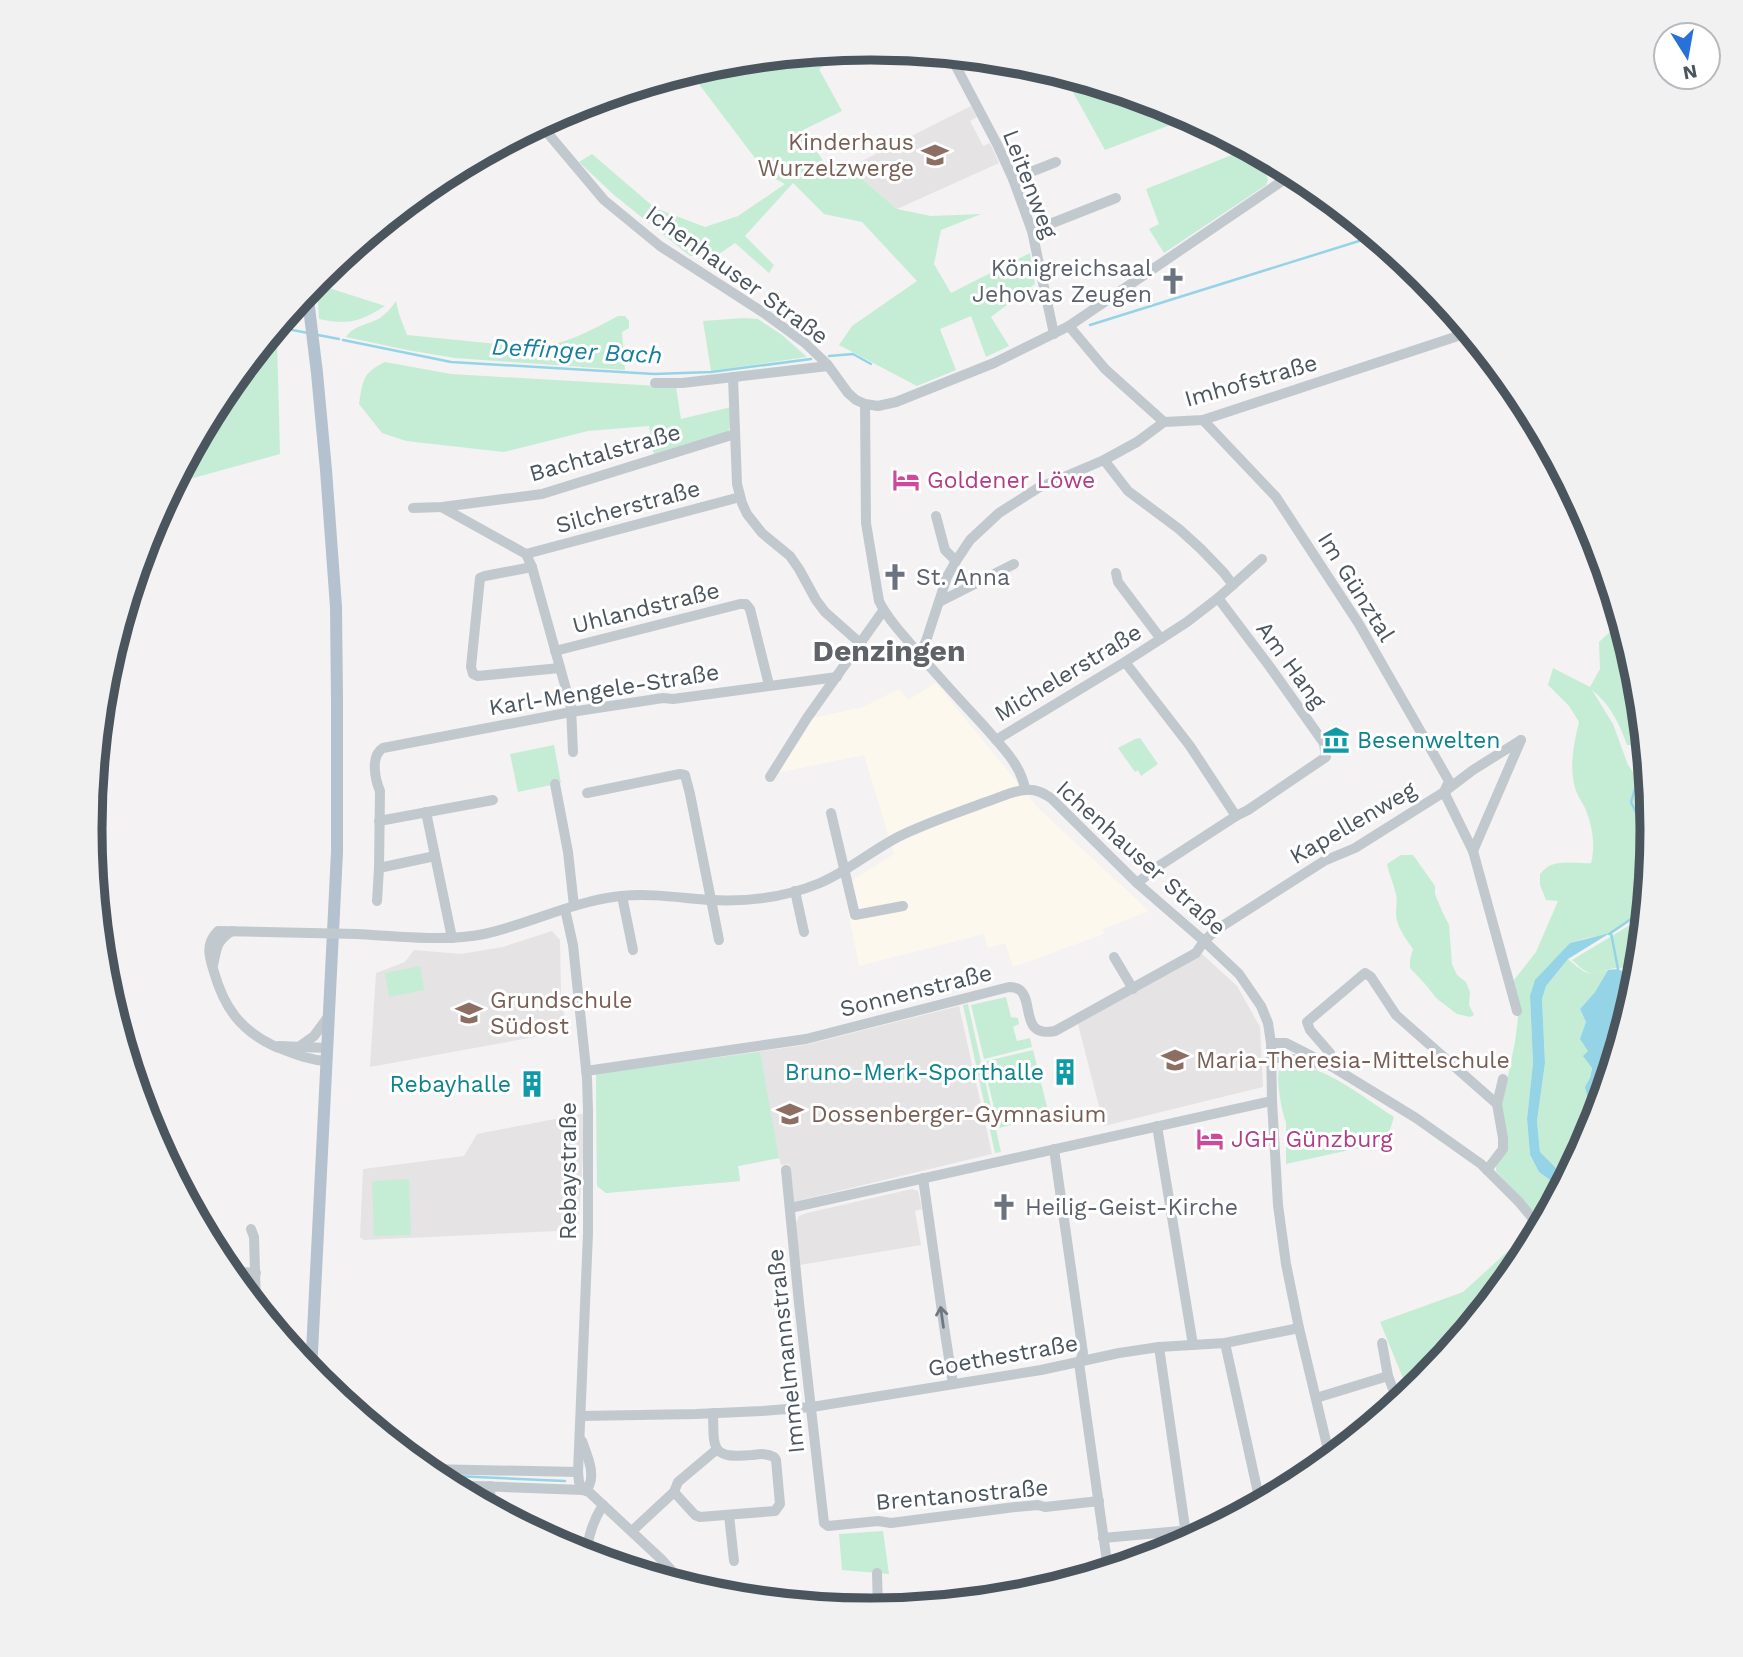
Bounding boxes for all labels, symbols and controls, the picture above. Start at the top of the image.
north arrow [1652,21,1722,91]
text: N [1681,60,1699,85]
street label: Leitenweg [997,126,1063,243]
place label: Kinderhaus Wurzelzwerge [758,129,914,182]
school or university icon: Kinderhaus Wurzelzwerge [920,140,950,170]
street label: Ichenhauser Straße [641,200,833,350]
place label: Königreichsaal Jehovas Zeugen [972,255,1152,308]
church icon: Königreichsaal Jehovas Zeugen [1158,266,1188,296]
water label: Deffinger Bach [491,333,663,369]
street label: Imhofstraße [1182,349,1320,413]
street label: Bachtalstraße [526,419,684,487]
hotel icon: Goldener Löwe [891,465,921,495]
place label: Goldener Löwe [927,467,1095,494]
street label: Silcherstraße [553,475,703,539]
street label: Im Günztal [1312,527,1400,647]
church icon: St. Anna [880,562,910,592]
place label: St. Anna [916,564,1010,591]
street label: Uhlandstraße [570,577,722,639]
street label: Am Hang [1250,616,1332,714]
street label: Michelerstraße [990,619,1146,727]
district label: Denzingen [812,633,966,668]
street label: Karl-Mengele-Straße [487,658,721,722]
museum icon: Besenwelten [1321,725,1351,755]
place label: Besenwelten [1357,727,1501,754]
street label: Ichenhauser Straße [1051,775,1231,941]
street label: Kapellenweg [1285,776,1422,870]
street label: Sonnenstraße [837,959,995,1023]
place label: Grundschule Südost [490,987,633,1040]
school or university icon: Grundschule Südost [454,998,484,1028]
school or university icon: Maria-Theresia-Mittelschule [1160,1045,1190,1075]
place label: Maria-Theresia-Mittelschule [1196,1047,1510,1074]
building icon: Bruno-Merk-Sporthalle [1050,1057,1080,1087]
place label: Bruno-Merk-Sporthalle [785,1059,1044,1086]
building icon: Rebayhalle [517,1069,547,1099]
place label: Rebayhalle [390,1071,511,1098]
school or university icon: Dossenberger-Gymnasium [775,1099,805,1129]
place label: Dossenberger-Gymnasium [811,1101,1106,1128]
street label: Rebaystraße [555,1102,582,1240]
hotel icon: JGH Günzburg [1195,1124,1225,1154]
place label: JGH Günzburg [1231,1126,1393,1153]
church icon: Heilig-Geist-Kirche [989,1192,1019,1222]
place label: Heilig-Geist-Kirche [1025,1194,1238,1221]
street label: Immelmannstraße [762,1247,810,1455]
one-way arrow [936,1306,949,1329]
street label: Goethestraße [926,1330,1080,1382]
street label: Brentanostraße [874,1474,1050,1516]

